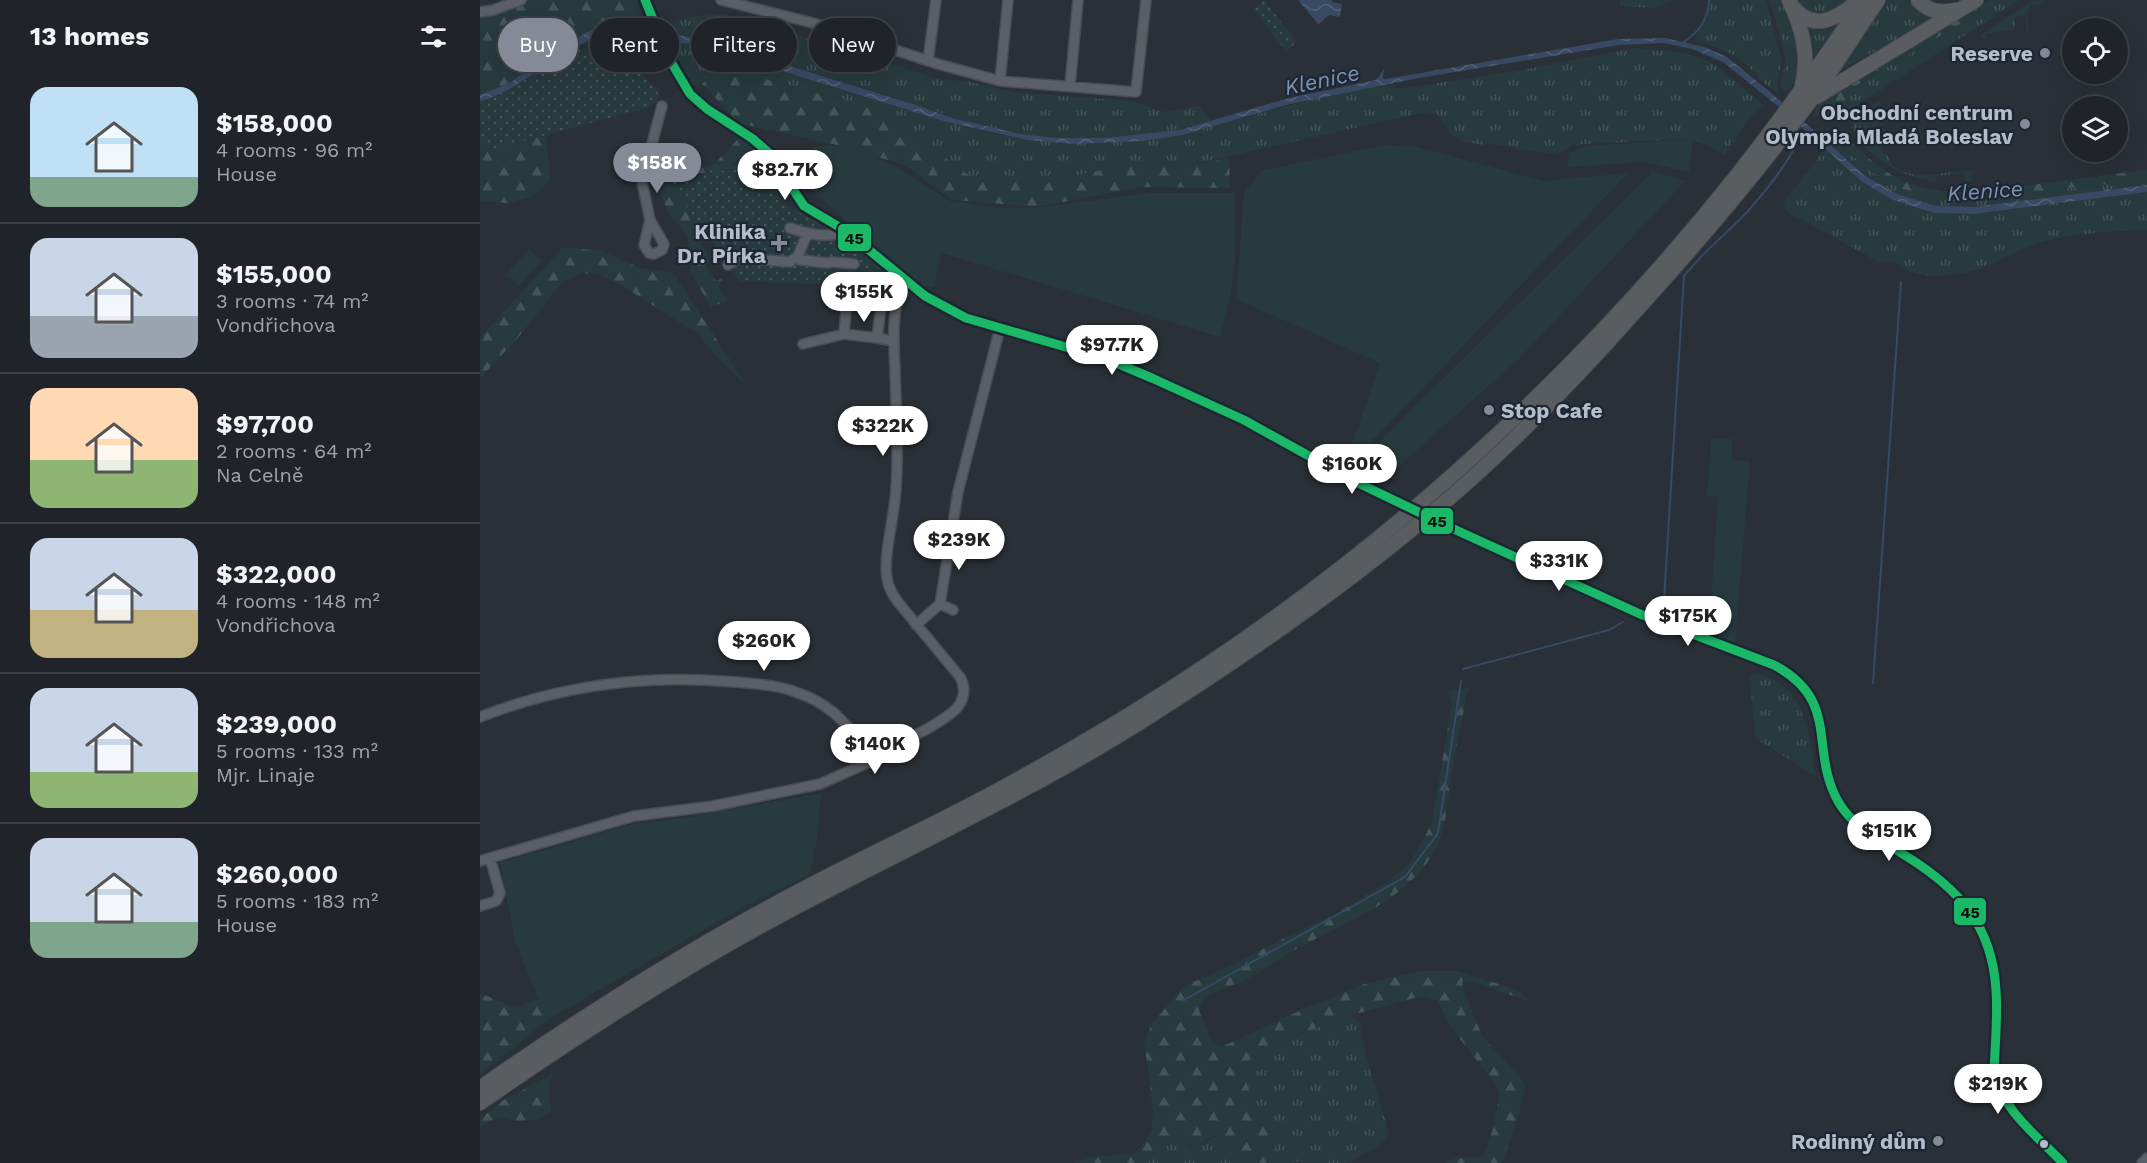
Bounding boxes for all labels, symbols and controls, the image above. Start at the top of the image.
chip: Buy [498,18,578,72]
chip: Rent [590,18,679,72]
chip: Filters [691,18,797,72]
chip: New [809,18,896,72]
map controls [2062,18,2128,162]
button: locate [2062,18,2128,84]
icon: filters [417,20,450,53]
text: 13 homes [30,21,149,51]
place label: Reserve [1950,41,2033,66]
marker: Reserve [2038,46,2052,60]
water label: Klenice [1282,60,1362,100]
button: layers [2062,96,2128,162]
place label: Obchodní centrum Olympia Mladá Boleslav [1765,100,2013,149]
text: $158,000 [216,108,333,138]
icon: home [78,111,150,183]
marker: Obchodní centrum Olympia Mladá Boleslav [2018,117,2032,131]
text: 4 rooms · 96 m² [216,138,372,162]
pin: $158K [615,143,699,194]
text: $158K [627,150,687,174]
pin: $82.7K [736,150,834,201]
text: $82.7K [752,157,818,181]
text: House [216,162,277,186]
water label: Klenice [1946,176,2024,206]
place label: Klinika Dr. Pírka [677,219,767,268]
line badge: 45 [837,223,872,252]
text: 45 [844,229,864,248]
marker: Klinika Dr. Pírka [770,234,788,252]
text: $155,000 [216,259,332,289]
icon: home [78,262,150,334]
pin: $155K [822,272,906,323]
text: $155K [835,279,893,303]
text: 3 rooms · 74 m² [216,289,369,313]
text: Vondřichova [216,313,335,337]
pin: $97.7K [1063,325,1161,376]
text: $97.7K [1080,332,1144,356]
place label: Stop Cafe [1501,398,1603,423]
marker: Stop Cafe [1482,403,1496,417]
pin: $322K [841,406,925,457]
text: $97,700 [216,409,314,439]
icon: home [78,412,150,484]
text: $322K [852,413,914,437]
text: 2 rooms · 64 m² [216,439,372,463]
pin: $160K [1310,444,1394,495]
text: $160K [1322,451,1382,475]
text: Na Celně [216,463,304,487]
line badge: 45 [1420,507,1454,535]
text: 45 [1427,512,1447,531]
pin: $239K [917,520,1001,571]
text: $239K [928,527,990,551]
pin: $331K [1517,541,1601,592]
text: $331K [1529,548,1589,572]
text: $322,000 [216,559,337,589]
icon: home [78,562,150,634]
text: 4 rooms · 148 m² [216,589,380,613]
pin: $175K [1646,596,1730,647]
text: $175K [1659,603,1717,627]
text: Vondřichova [216,613,335,637]
pin: $260K [722,621,806,672]
text: $260K [732,628,796,652]
text: $239,000 [216,709,337,739]
icon: home [78,712,150,784]
pin: $140K [833,724,917,775]
text: $140K [844,731,906,755]
text: 5 rooms · 133 m² [216,739,378,763]
text: Mjr. Linaje [216,763,315,787]
pin: $151K [1847,811,1931,862]
text: $151K [1861,818,1917,842]
text: $260,000 [216,859,338,889]
icon: home [78,862,150,934]
text: 5 rooms · 183 m² [216,889,378,913]
line badge: 45 [1953,897,1987,926]
text: 45 [1960,903,1980,922]
text: House [216,913,277,937]
pin: $219K [1956,1064,2040,1115]
text: $219K [1968,1071,2028,1095]
place label: Rodinný dům [1791,1129,1926,1154]
marker: Rodinný dům [1931,1134,1945,1148]
unlabelled marker [2038,1138,2050,1150]

